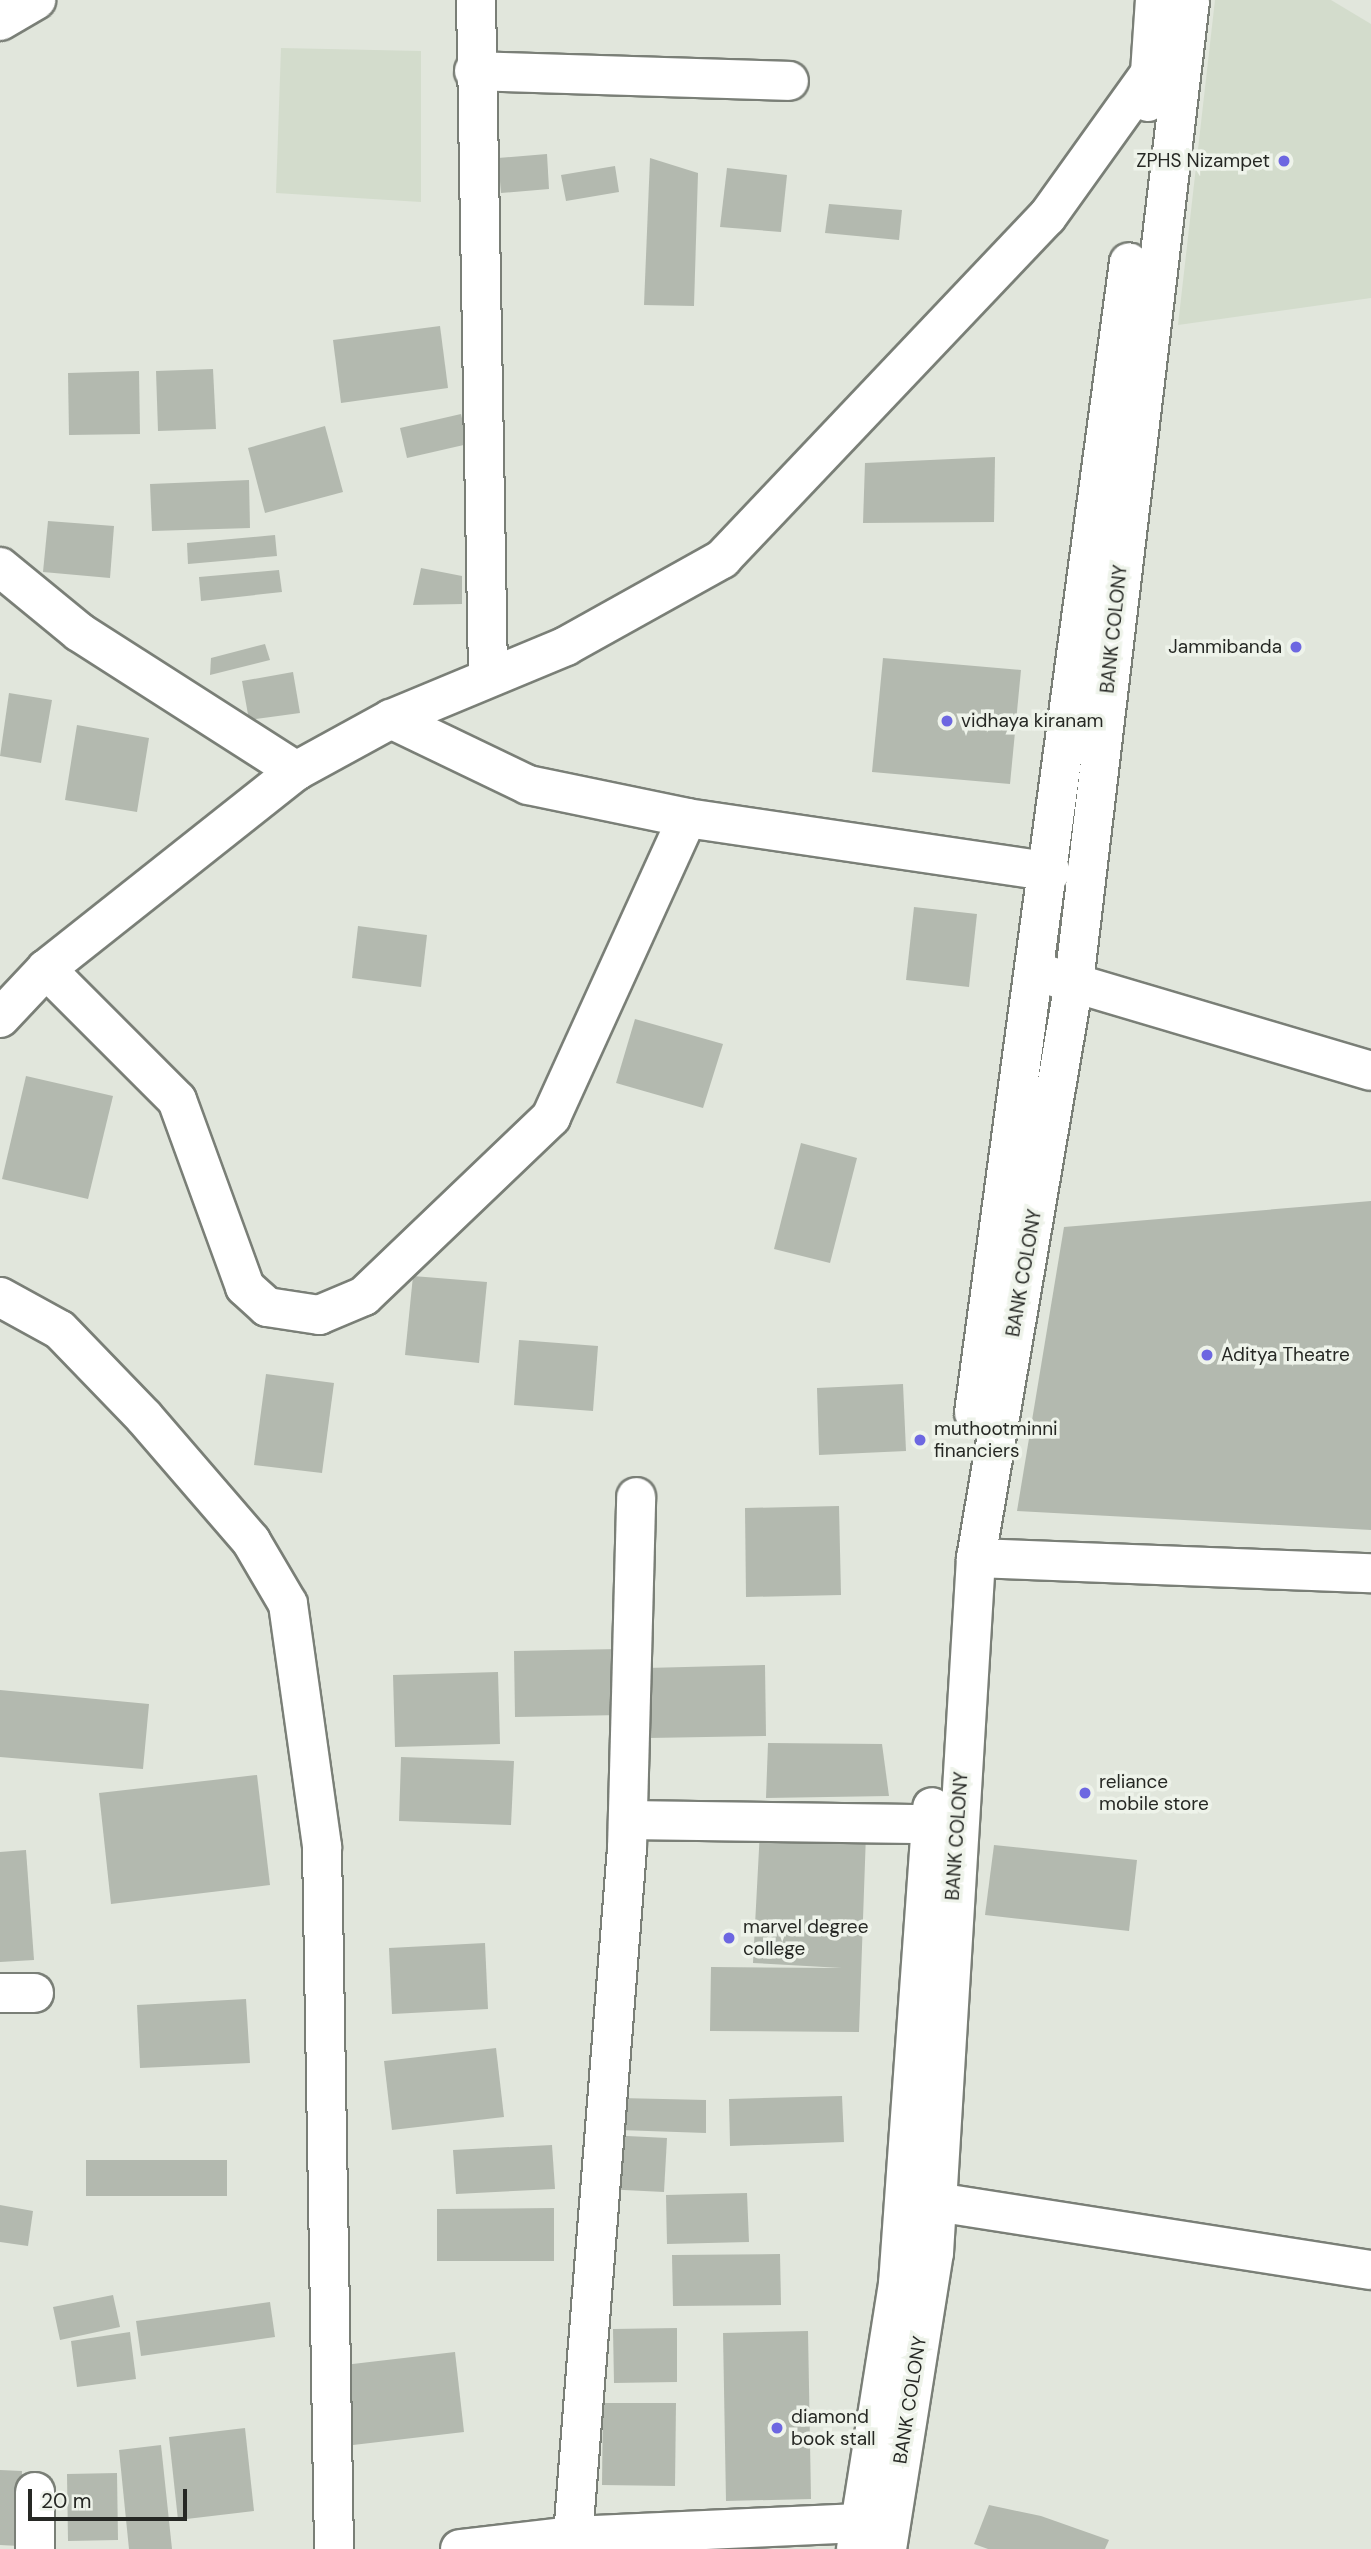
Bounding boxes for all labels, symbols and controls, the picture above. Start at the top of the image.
place label: ZPHS Nizampet [1136,150,1270,172]
marker: ZPHS Nizampet [1276,153,1292,169]
street label: BANK COLONY [1096,564,1132,694]
place label: Jammibanda [1168,636,1282,658]
marker: Jammibanda [1288,639,1304,655]
place label: vidhaya kiranam [961,710,1103,732]
marker: vidhaya kiranam [939,713,955,729]
street label: BANK COLONY [1002,1207,1046,1339]
place label: Aditya Theatre [1221,1344,1350,1366]
marker: Aditya Theatre [1199,1347,1215,1363]
place label: muthootminni financiers [934,1418,1058,1462]
marker: muthootminni financiers [912,1432,928,1448]
street label: BANK COLONY [941,1771,973,1901]
place label: reliance mobile store [1099,1771,1209,1815]
marker: reliance mobile store [1077,1785,1093,1801]
place label: marvel degree college [743,1916,868,1960]
marker: marvel degree college [721,1930,737,1946]
street label: BANK COLONY [889,2334,931,2466]
place label: diamond book stall [791,2406,875,2450]
marker: diamond book stall [769,2420,785,2436]
scale bar [32,2476,191,2520]
text: 20 m [41,2487,92,2515]

